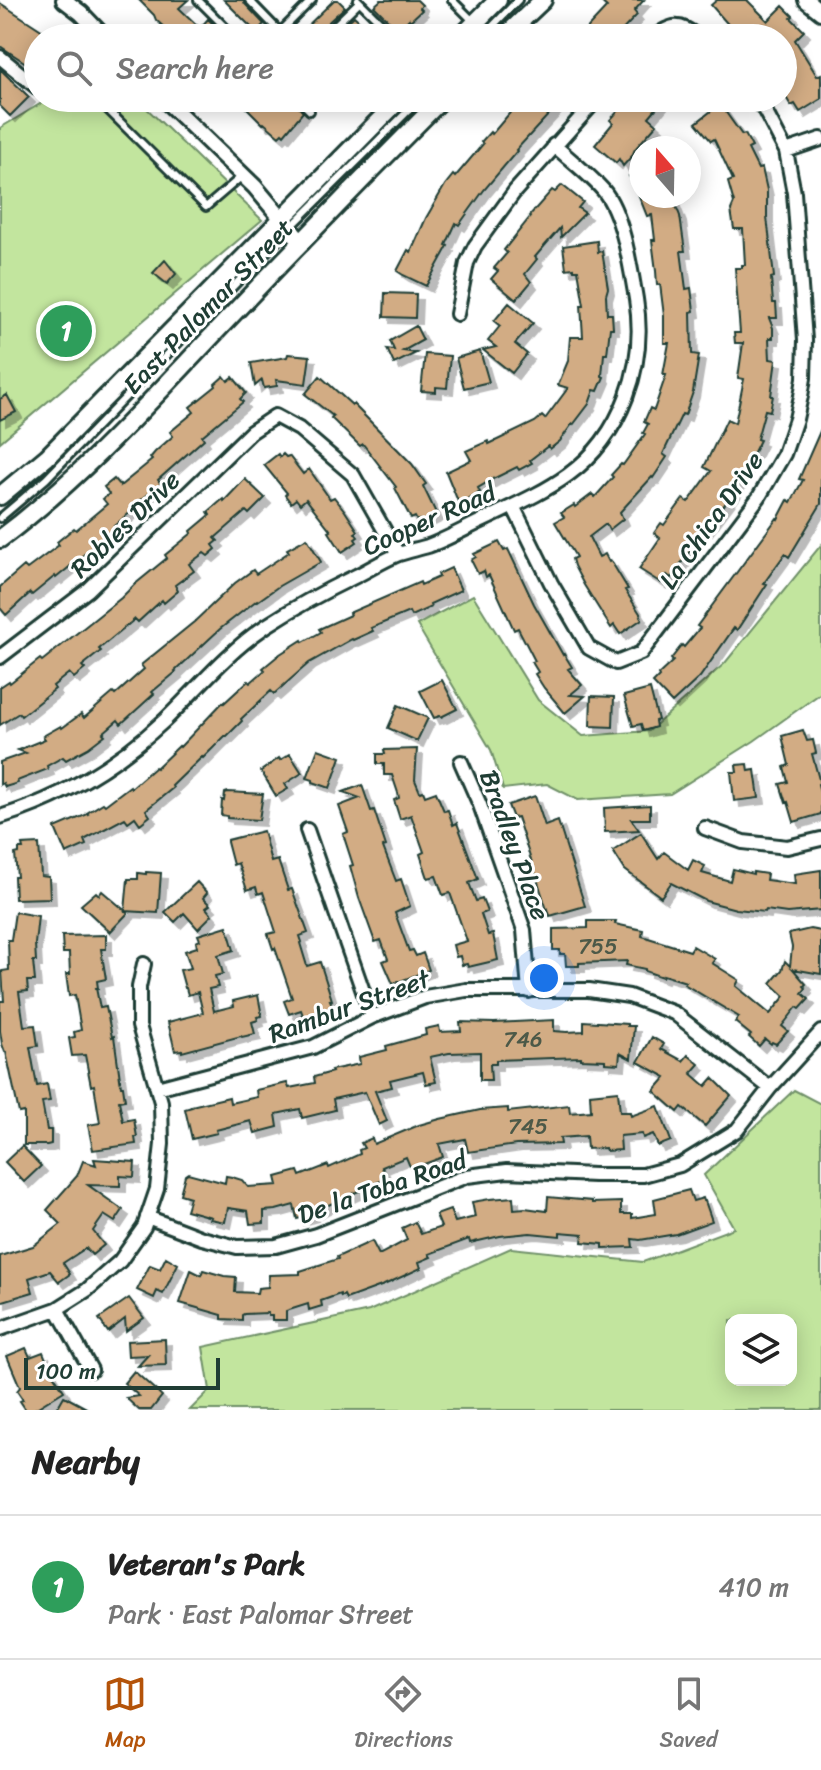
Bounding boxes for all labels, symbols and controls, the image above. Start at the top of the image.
search box [24,24,797,112]
text: Search here [116,41,274,95]
icon: search [52,46,96,90]
north arrow [629,136,701,208]
street label: East Palomar Street [111,207,305,405]
pin: 1 [40,301,92,361]
street label: La Chica Drive [646,441,776,599]
street label: Robles Drive [59,459,191,589]
street label: Cooper Road [355,468,505,569]
street label: Bradley Place [466,763,564,927]
house number: 755 [578,927,618,966]
street label: Rambur Street [262,955,438,1056]
your location [524,958,564,998]
house number: 746 [504,1020,542,1059]
house number: 745 [508,1107,548,1146]
street label: De la Toba Road [291,1136,475,1237]
map controls [725,1314,797,1386]
button: layers [725,1314,797,1386]
text: 100 m [36,1352,96,1391]
scale bar [24,1354,220,1390]
text: Nearby [32,1432,140,1492]
text: Veteran's Park [108,1537,305,1591]
text: 1 [52,1564,64,1610]
text: 410 m [718,1564,789,1610]
text: Park · East Palomar Street [108,1591,414,1637]
tab: Map [103,1672,147,1759]
tab: Directions [354,1672,453,1759]
tab: Saved [660,1672,718,1759]

